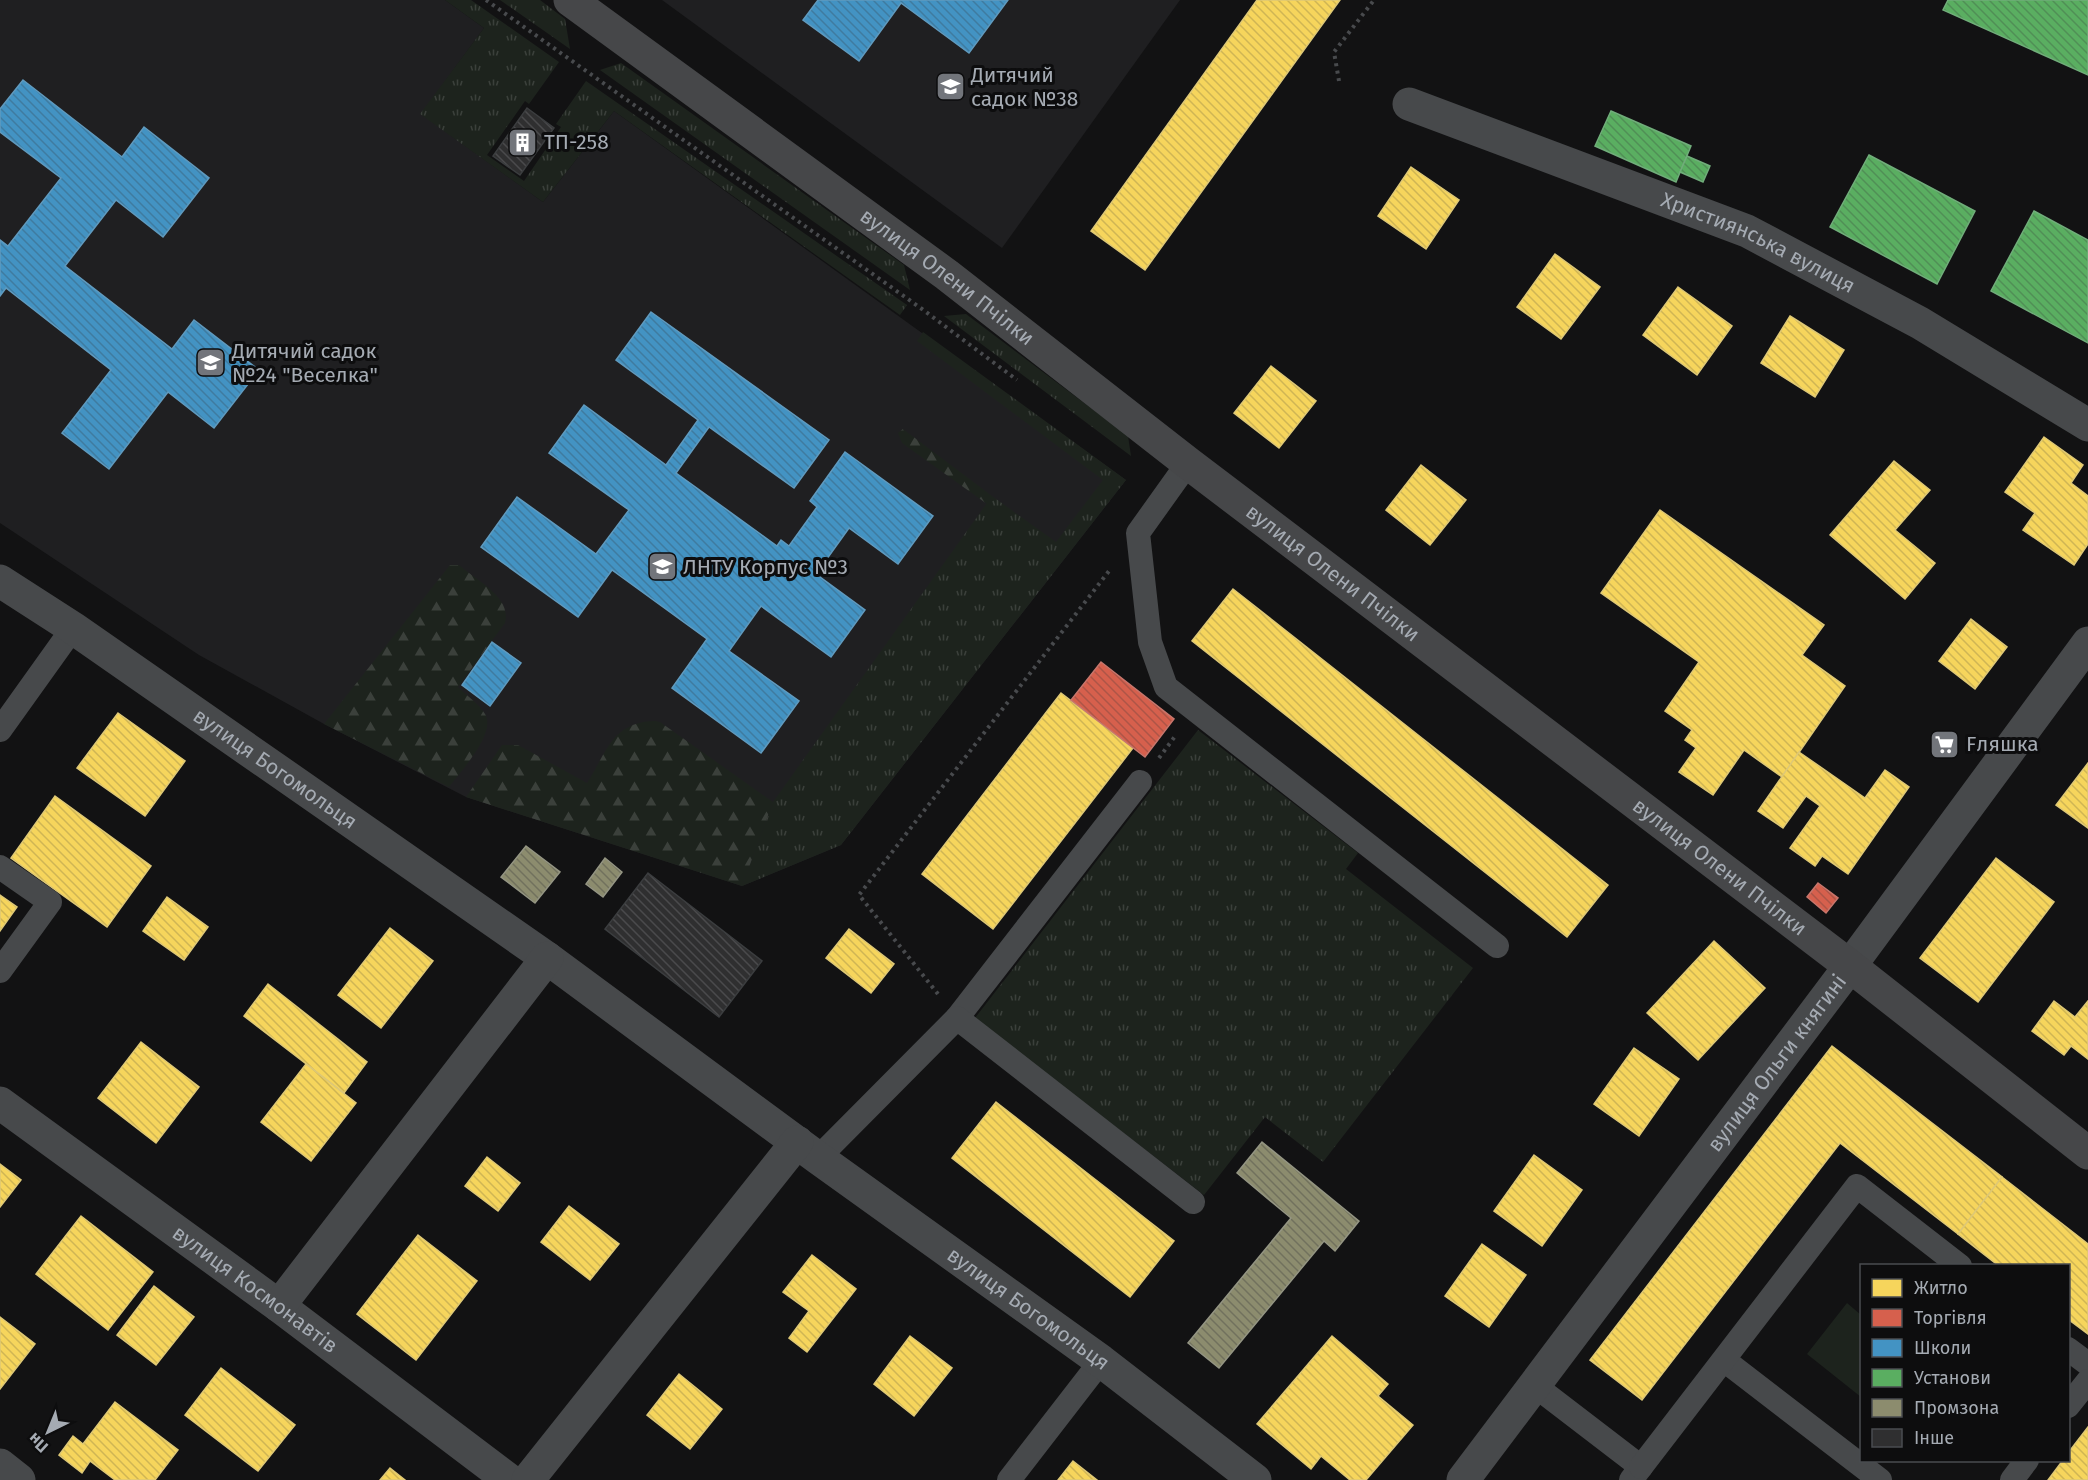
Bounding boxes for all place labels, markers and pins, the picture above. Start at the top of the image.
place label: Дитячий садок №38 [970,62,1078,112]
school or university icon: Дитячий садок №38 [934,71,966,103]
building icon: ТП-258 [507,126,539,158]
place label: ТП-258 [544,129,609,155]
place label: Дитячий садок №24 "Веселка" [231,338,378,388]
school or university icon: Дитячий садок №24 "Веселка" [195,347,227,379]
school or university icon: ЛНТУ Корпус №3 [646,551,678,583]
place label: ЛНТУ Корпус №3 [683,554,848,580]
supermarket icon: Fляшка [1929,728,1961,760]
place label: Fляшка [1966,731,2039,757]

